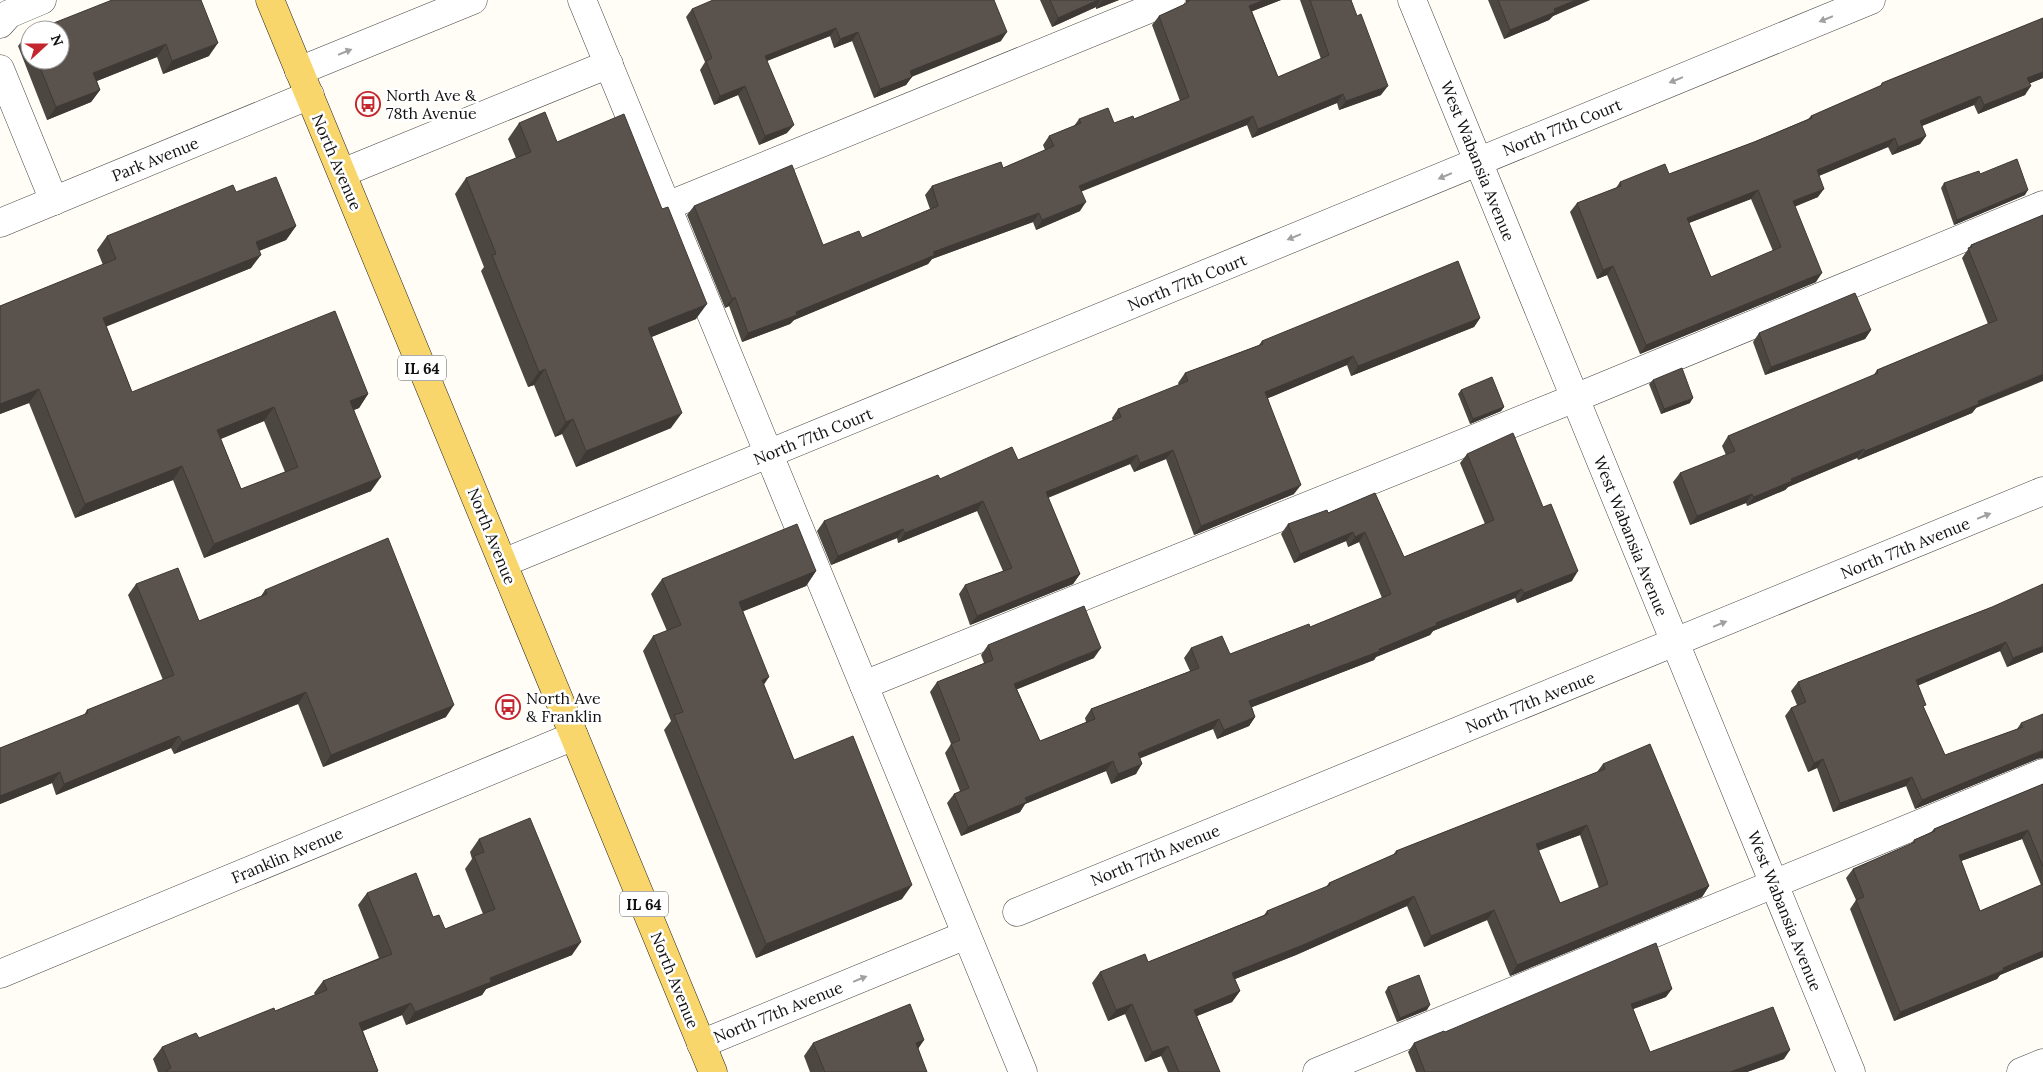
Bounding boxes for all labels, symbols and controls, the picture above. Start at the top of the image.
one-way arrow [1819,15,1833,23]
north arrow [20,20,70,70]
text: N [47,32,68,49]
one-way arrow [338,48,352,56]
one-way arrow [1669,77,1683,85]
street label: West Wabansia Avenue [1437,78,1519,244]
place label: North Ave & 78th Avenue [386,85,477,123]
bus stop icon: North Ave & 78th Avenue [355,91,381,117]
street label: North 77th Court [1500,94,1625,160]
street label: North Avenue [308,111,366,213]
street label: Park Avenue [109,132,202,185]
one-way arrow [1438,172,1452,180]
one-way arrow [1287,234,1302,242]
street label: North 77th Court [1125,249,1250,315]
road number: IL 64 [398,356,446,380]
street label: North 77th Court [751,403,876,469]
street label: West Wabansia Avenue [1590,453,1672,619]
street label: North Avenue [463,485,521,588]
one-way arrow [1977,511,1991,519]
street label: North 77th Avenue [1838,513,1973,583]
one-way arrow [1713,619,1727,627]
street label: North 77th Avenue [1463,667,1598,737]
place label: North Ave & Franklin [526,688,602,726]
bus stop icon: North Ave & Franklin [495,694,521,720]
street label: North 77th Avenue [1088,820,1223,890]
street label: Franklin Avenue [228,822,346,887]
street label: West Wabansia Avenue [1744,828,1826,994]
road number: IL 64 [620,892,668,916]
street label: North Avenue [646,929,704,1032]
one-way arrow [853,975,868,983]
street label: North 77th Avenue [711,977,846,1047]

